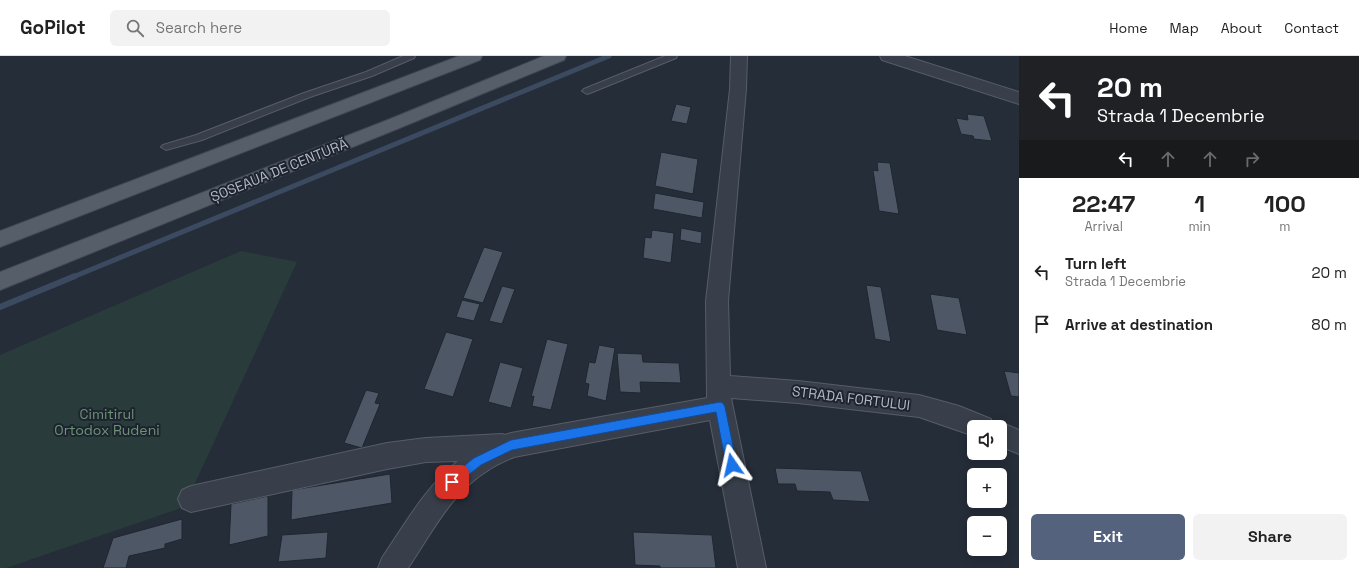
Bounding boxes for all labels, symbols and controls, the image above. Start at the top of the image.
search box [110,10,390,46]
text: GoPilot [20,15,86,40]
icon: search [124,17,146,39]
text: Search here [156,18,242,37]
text: Home [1109,19,1147,37]
text: Map [1169,19,1199,37]
text: About [1221,19,1262,37]
text: Contact [1284,19,1339,37]
text: 20 m [1097,69,1163,105]
icon: left [1031,72,1083,124]
text: Strada 1 Decembrie [1097,104,1265,127]
street label: ȘOSEAUA DE CENTURĂ [208,134,350,206]
icon: left [1115,148,1137,170]
icon: ahead [1157,148,1179,170]
icon: ahead [1199,148,1221,170]
icon: right [1241,148,1263,170]
text: 22:47 [1072,188,1135,219]
text: 1 [1194,188,1205,219]
text: 100 [1264,188,1306,219]
text: Arrival [1084,218,1123,235]
text: min [1188,218,1211,235]
text: m [1279,218,1290,235]
text: Turn left [1065,254,1127,273]
icon: left [1031,261,1053,283]
text: 20 m [1312,263,1347,282]
text: Strada 1 Decembrie [1065,273,1186,290]
icon: arrive [1031,313,1053,335]
text: Arrive at destination [1065,315,1213,334]
text: 80 m [1311,315,1347,334]
street label: STRADA FORTULUI [791,382,911,414]
park label: Cimitirul Ortodox Rudeni [54,405,160,439]
map controls [967,420,1007,556]
button: sound [967,420,1007,460]
position arrow [711,444,753,486]
pin [435,465,469,499]
button: + [967,468,1007,508]
icon: arrive [441,471,463,493]
button: Exit [1031,514,1185,560]
button: Share [1193,514,1347,560]
button: − [967,516,1007,556]

